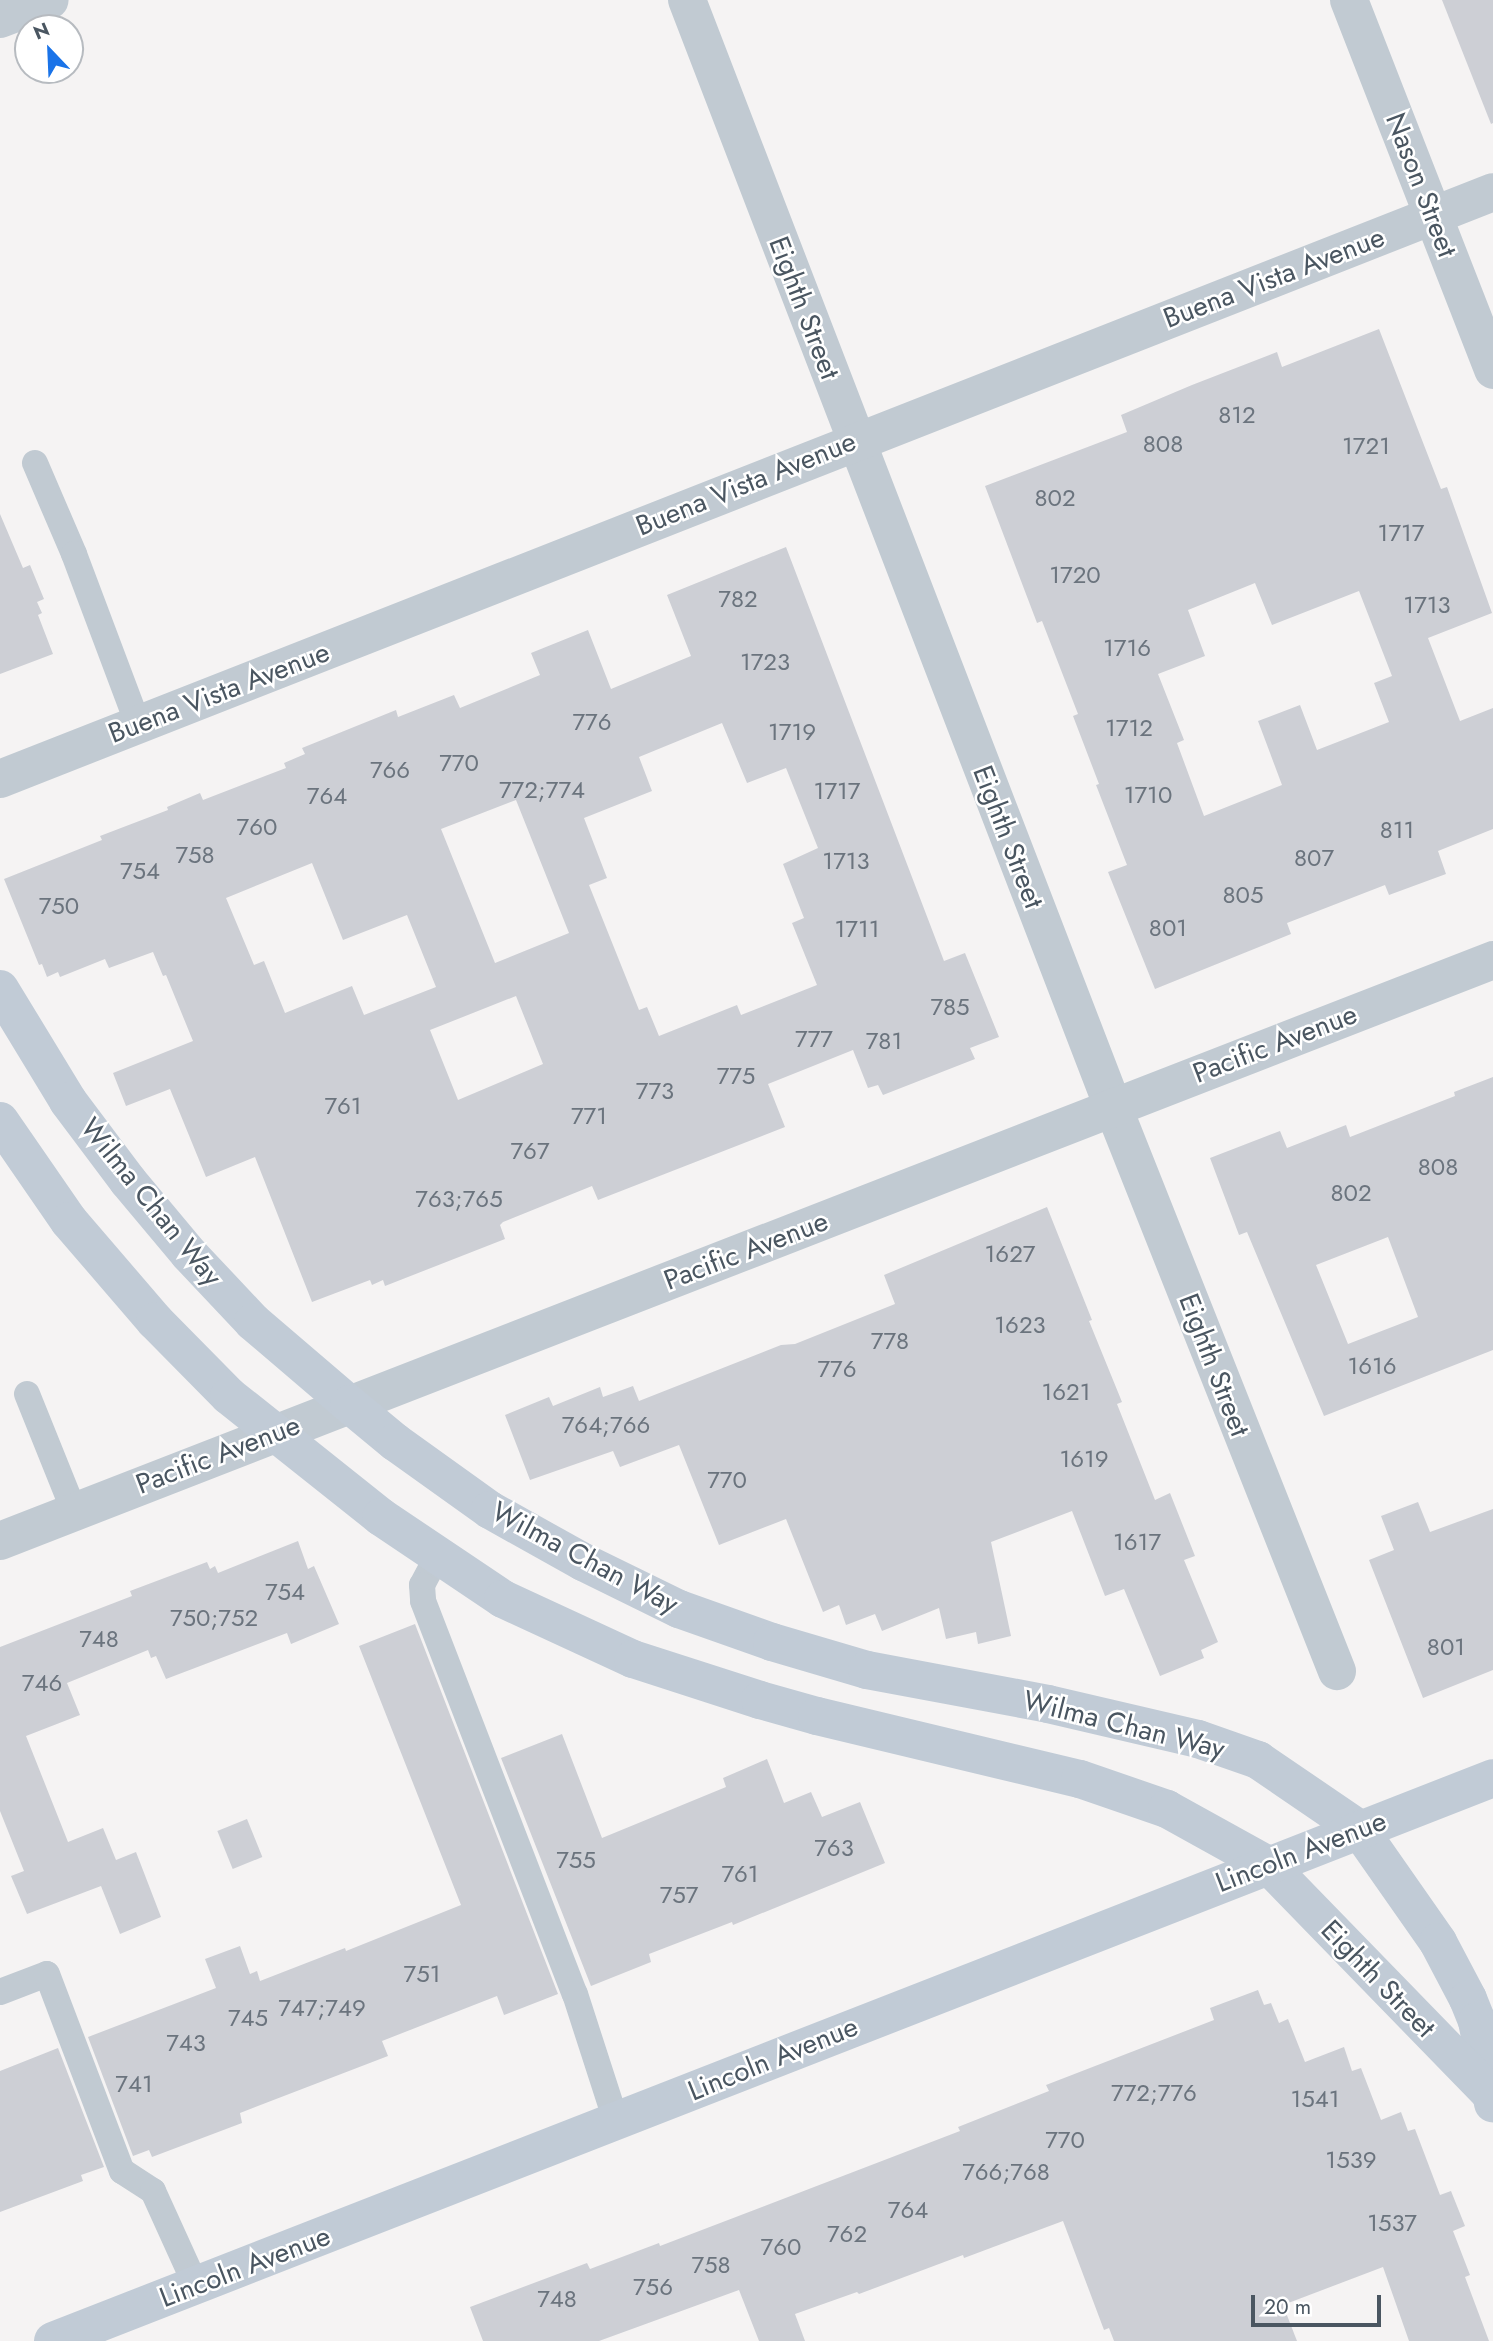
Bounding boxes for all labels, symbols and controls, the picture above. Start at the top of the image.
north arrow [14,14,84,84]
text: N [29,16,54,46]
street label: Nason Street [1378,108,1464,262]
street label: Buena Vista Avenue [1159,220,1389,336]
street label: Eighth Street [761,232,847,384]
house number: 812 [1218,401,1256,429]
street label: Buena Vista Avenue [631,425,861,543]
house number: 808 [1143,430,1183,458]
house number: 1721 [1342,432,1390,460]
house number: 802 [1034,484,1076,512]
house number: 1717 [1378,519,1424,547]
house number: 1720 [1049,561,1101,589]
house number: 782 [718,585,758,613]
house number: 1713 [1403,591,1451,619]
house number: 1716 [1103,634,1151,662]
street label: Buena Vista Avenue [104,635,334,751]
house number: 1723 [740,648,790,676]
house number: 776 [572,708,612,736]
house number: 1712 [1105,714,1153,742]
house number: 1719 [768,718,816,746]
house number: 770 [439,749,479,777]
house number: 766 [370,756,410,784]
street label: Eighth Street [965,761,1051,913]
house number: 772;774 [499,776,585,804]
house number: 1717 [814,777,860,805]
house number: 1710 [1124,781,1172,809]
house number: 764 [307,782,347,810]
house number: 760 [237,813,277,841]
house number: 811 [1380,816,1414,844]
house number: 758 [175,841,215,869]
house number: 807 [1294,844,1334,872]
house number: 1713 [822,847,870,875]
house number: 754 [120,857,160,885]
house number: 805 [1222,881,1264,909]
house number: 750 [39,892,79,920]
house number: 801 [1149,914,1187,942]
house number: 1711 [835,915,879,943]
house number: 785 [930,993,970,1021]
street label: Pacific Avenue [1188,997,1362,1091]
house number: 777 [795,1025,833,1053]
house number: 781 [866,1027,902,1055]
house number: 775 [717,1062,755,1090]
house number: 773 [636,1077,674,1105]
house number: 761 [324,1092,362,1120]
house number: 771 [571,1102,607,1130]
street label: Wilma Chan Way [73,1111,229,1293]
house number: 767 [510,1137,550,1165]
house number: 808 [1418,1153,1458,1181]
house number: 802 [1330,1179,1372,1207]
house number: 763;765 [415,1185,503,1213]
street label: Pacific Avenue [659,1204,833,1298]
house number: 1627 [985,1240,1035,1268]
street label: Eighth Street [1171,1289,1257,1441]
house number: 1623 [994,1311,1046,1339]
house number: 778 [871,1327,909,1355]
house number: 1616 [1347,1352,1397,1380]
house number: 776 [817,1355,857,1383]
house number: 1621 [1041,1378,1091,1406]
street label: Pacific Avenue [131,1408,305,1502]
house number: 764;766 [562,1411,650,1439]
house number: 1619 [1059,1445,1109,1473]
house number: 770 [707,1466,747,1494]
street label: Wilma Chan Way [486,1495,684,1621]
house number: 1617 [1113,1528,1161,1556]
house number: 754 [265,1578,305,1606]
house number: 750;752 [170,1604,258,1632]
house number: 748 [79,1625,119,1653]
house number: 801 [1427,1633,1465,1661]
house number: 746 [22,1669,62,1697]
street label: Wilma Chan Way [1020,1684,1228,1766]
street label: Lincoln Avenue [1211,1804,1391,1900]
house number: 763 [814,1834,854,1862]
house number: 755 [556,1846,596,1874]
house number: 761 [721,1860,759,1888]
house number: 757 [660,1881,698,1909]
street label: Eighth Street [1314,1913,1442,2045]
house number: 751 [404,1960,440,1988]
house number: 747;749 [278,1994,366,2022]
house number: 745 [228,2004,268,2032]
street label: Lincoln Avenue [683,2010,863,2108]
house number: 743 [166,2029,206,2057]
house number: 741 [115,2070,153,2098]
house number: 772;776 [1111,2079,1197,2107]
house number: 1541 [1290,2085,1340,2113]
house number: 770 [1045,2126,1085,2154]
house number: 1539 [1325,2146,1377,2174]
house number: 766;768 [962,2158,1050,2186]
house number: 764 [888,2196,928,2224]
house number: 1537 [1367,2209,1417,2237]
street label: Lincoln Avenue [155,2219,335,2315]
house number: 762 [827,2220,867,2248]
house number: 760 [761,2233,801,2261]
house number: 758 [691,2251,731,2279]
house number: 756 [633,2273,673,2301]
scale bar [1255,2282,1384,2326]
house number: 748 [537,2285,577,2313]
text: 20 m [1264,2292,1311,2322]

